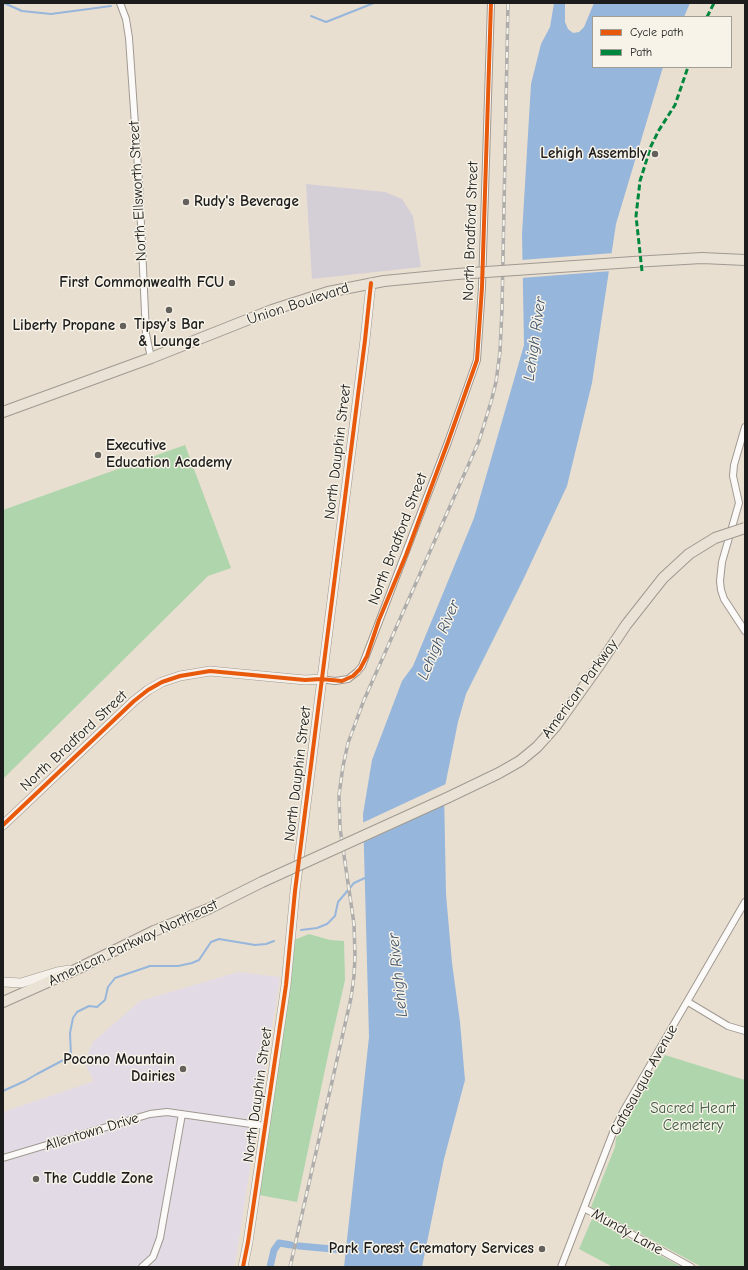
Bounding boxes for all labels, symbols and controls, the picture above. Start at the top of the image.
legend [592,16,732,68]
text: Cycle path [630,25,683,39]
text: Path [630,45,652,59]
street label: North Ellsworth Street [125,120,151,262]
place label: Lehigh Assembly [540,145,647,163]
marker: Lehigh Assembly [650,149,660,159]
street label: North Bradford Street [460,161,482,301]
place label: Rudy's Beverage [194,193,299,211]
marker: Rudy's Beverage [181,197,191,207]
place label: First Commonwealth FCU [59,274,224,292]
marker: First Commonwealth FCU [227,278,237,288]
street label: Union Boulevard [245,279,351,329]
water label: Lehigh River [520,296,550,382]
marker: Tipsy's Bar & Lounge [164,305,174,315]
place label: Tipsy's Bar & Lounge [134,316,204,351]
place label: Liberty Propane [12,317,115,335]
marker: Liberty Propane [118,321,128,331]
street label: North Dauphin Street [321,383,355,521]
place label: Executive Education Academy [106,437,232,472]
marker: Executive Education Academy [93,450,103,460]
street label: North Bradford Street [365,471,431,607]
water label: Lehigh River [414,597,464,683]
street label: American Parkway [538,636,622,742]
street label: North Bradford Street [17,687,131,795]
street label: North Dauphin Street [281,705,315,843]
street label: American Parkway Northeast [45,896,221,990]
water label: Lehigh River [384,932,412,1018]
street label: Catasauqua Avenue [606,1021,682,1139]
street label: North Dauphin Street [240,1026,276,1164]
place label: Pocono Mountain Dairies [63,1051,175,1086]
marker: Pocono Mountain Dairies [178,1064,188,1074]
park label: Sacred Heart Cemetery [650,1100,736,1135]
street label: Allentown Drive [43,1109,141,1155]
place label: The Cuddle Zone [44,1170,153,1188]
marker: The Cuddle Zone [31,1174,41,1184]
street label: Mundy Lane [588,1205,666,1259]
place label: Park Forest Crematory Services [329,1240,534,1258]
marker: Park Forest Crematory Services [537,1244,547,1254]

